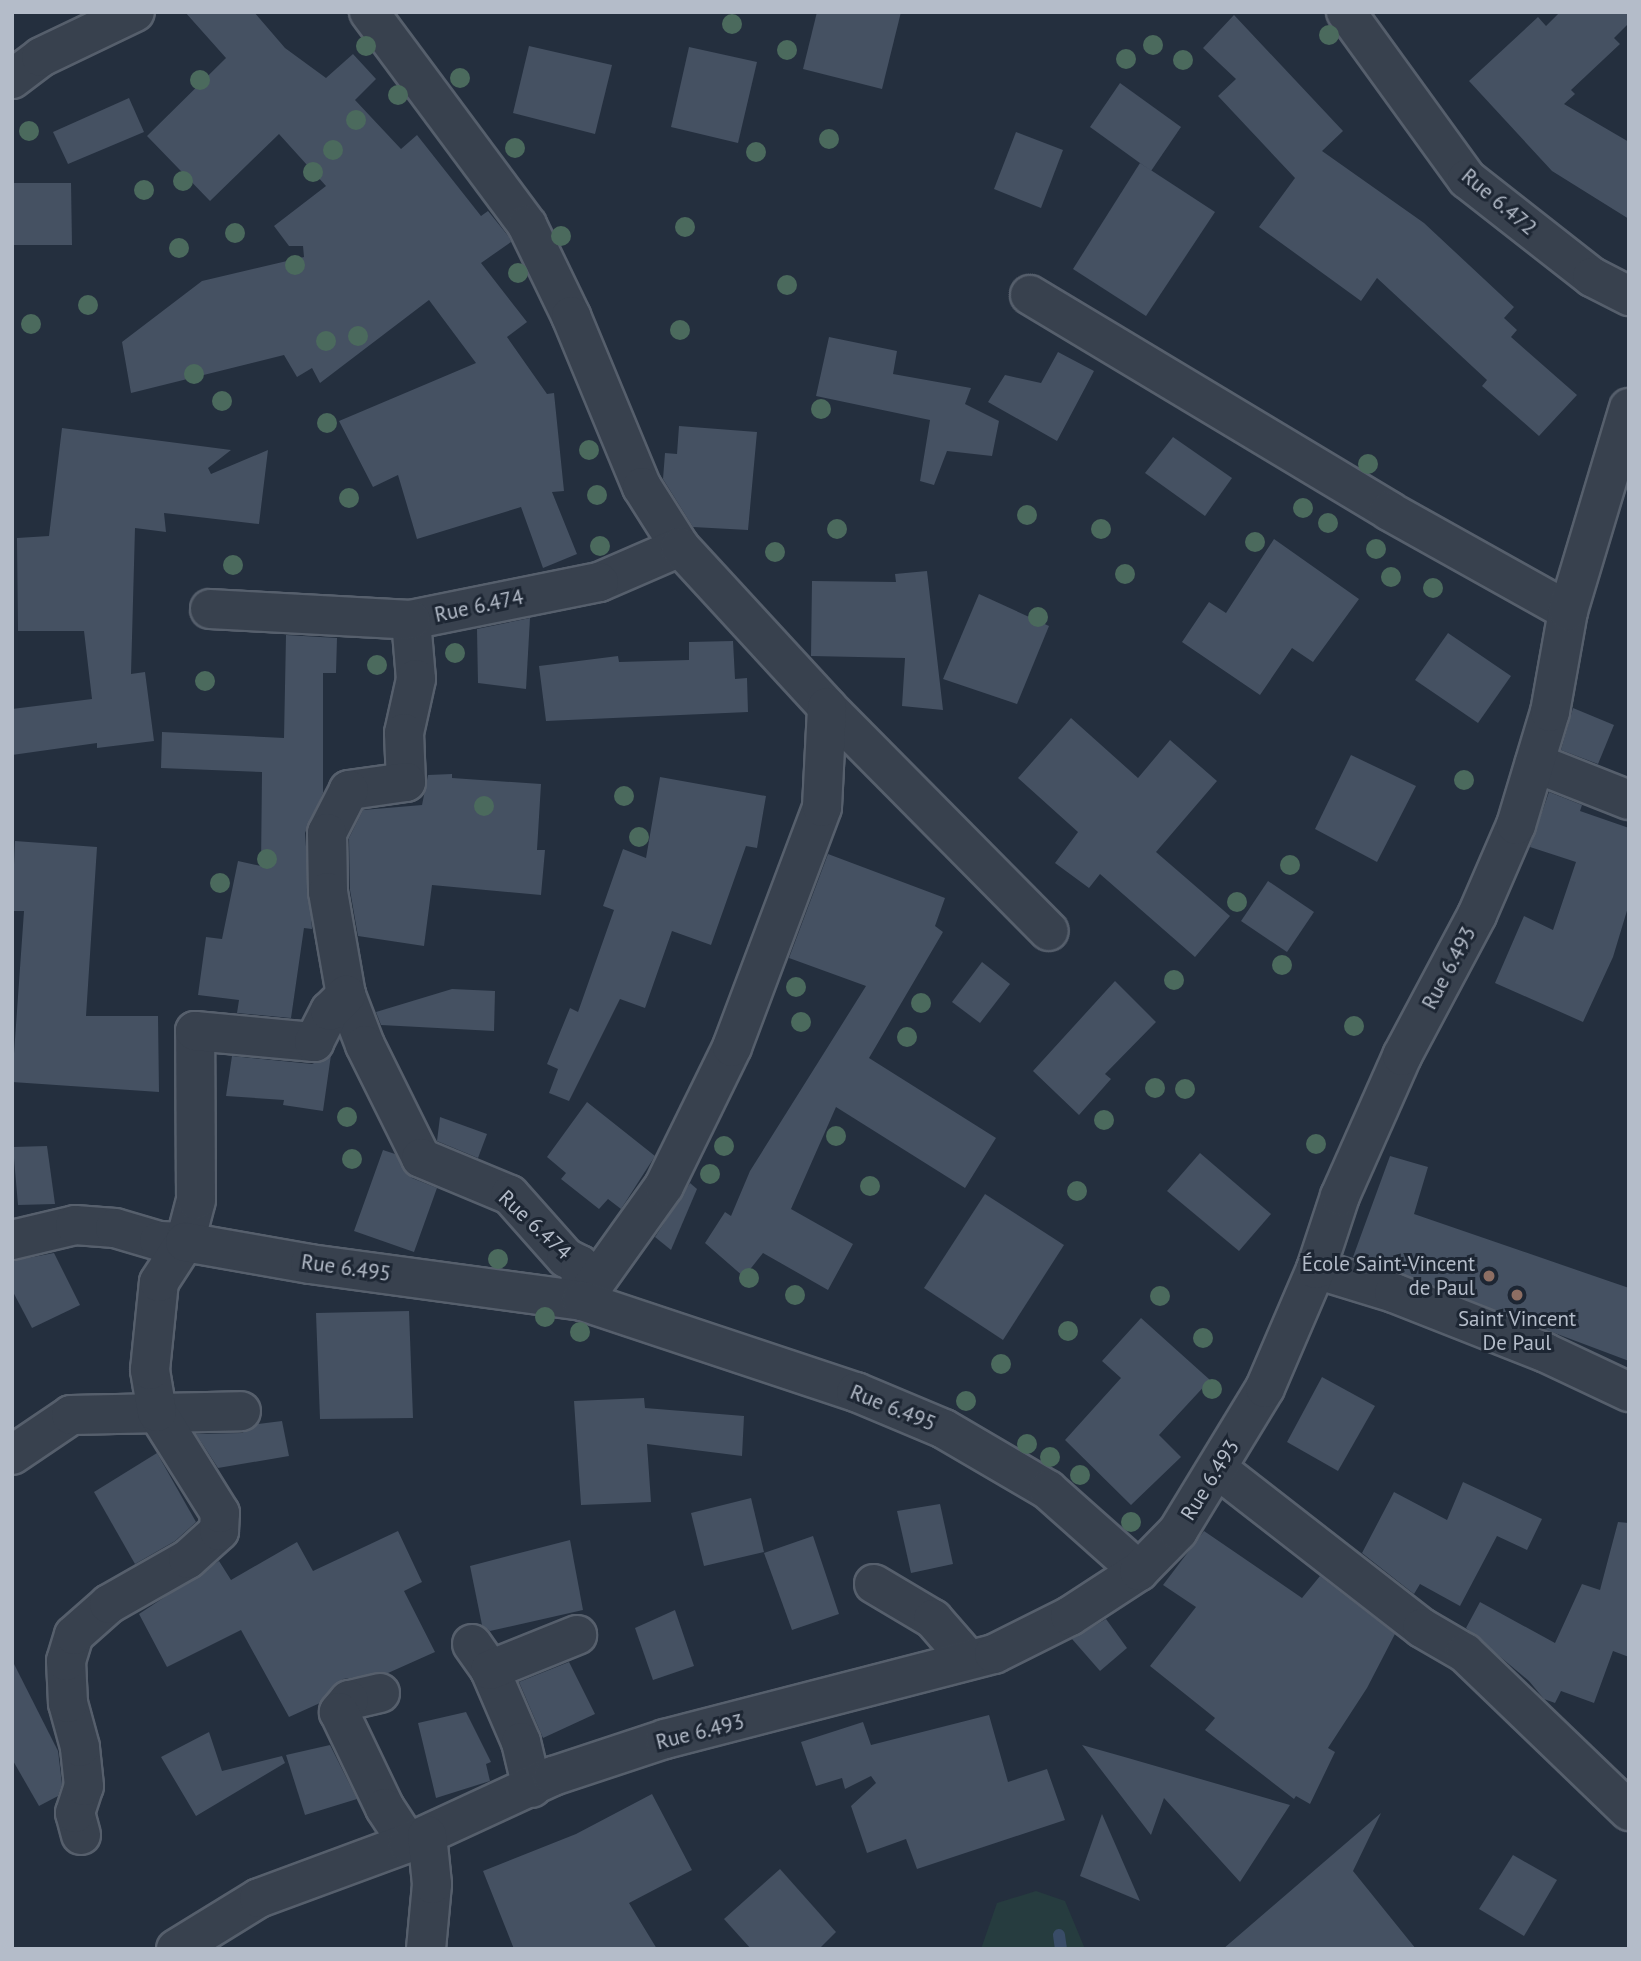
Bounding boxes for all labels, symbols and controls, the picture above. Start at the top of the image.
street label: Rue 6.472 [1456,163,1542,241]
street label: Rue 6.474 [432,584,526,628]
street label: Rue 6.493 [1417,922,1481,1014]
street label: Rue 6.474 [493,1185,577,1265]
street label: Rue 6.495 [300,1249,392,1287]
place label: École Saint-Vincent de Paul [1302,1251,1475,1301]
marker: École Saint-Vincent de Paul [1481,1268,1497,1284]
marker: Saint Vincent De Paul [1509,1287,1525,1303]
place label: Saint Vincent De Paul [1458,1306,1576,1356]
street label: Rue 6.495 [846,1379,940,1437]
street label: Rue 6.493 [1175,1435,1245,1525]
street label: Rue 6.493 [653,1709,747,1755]

